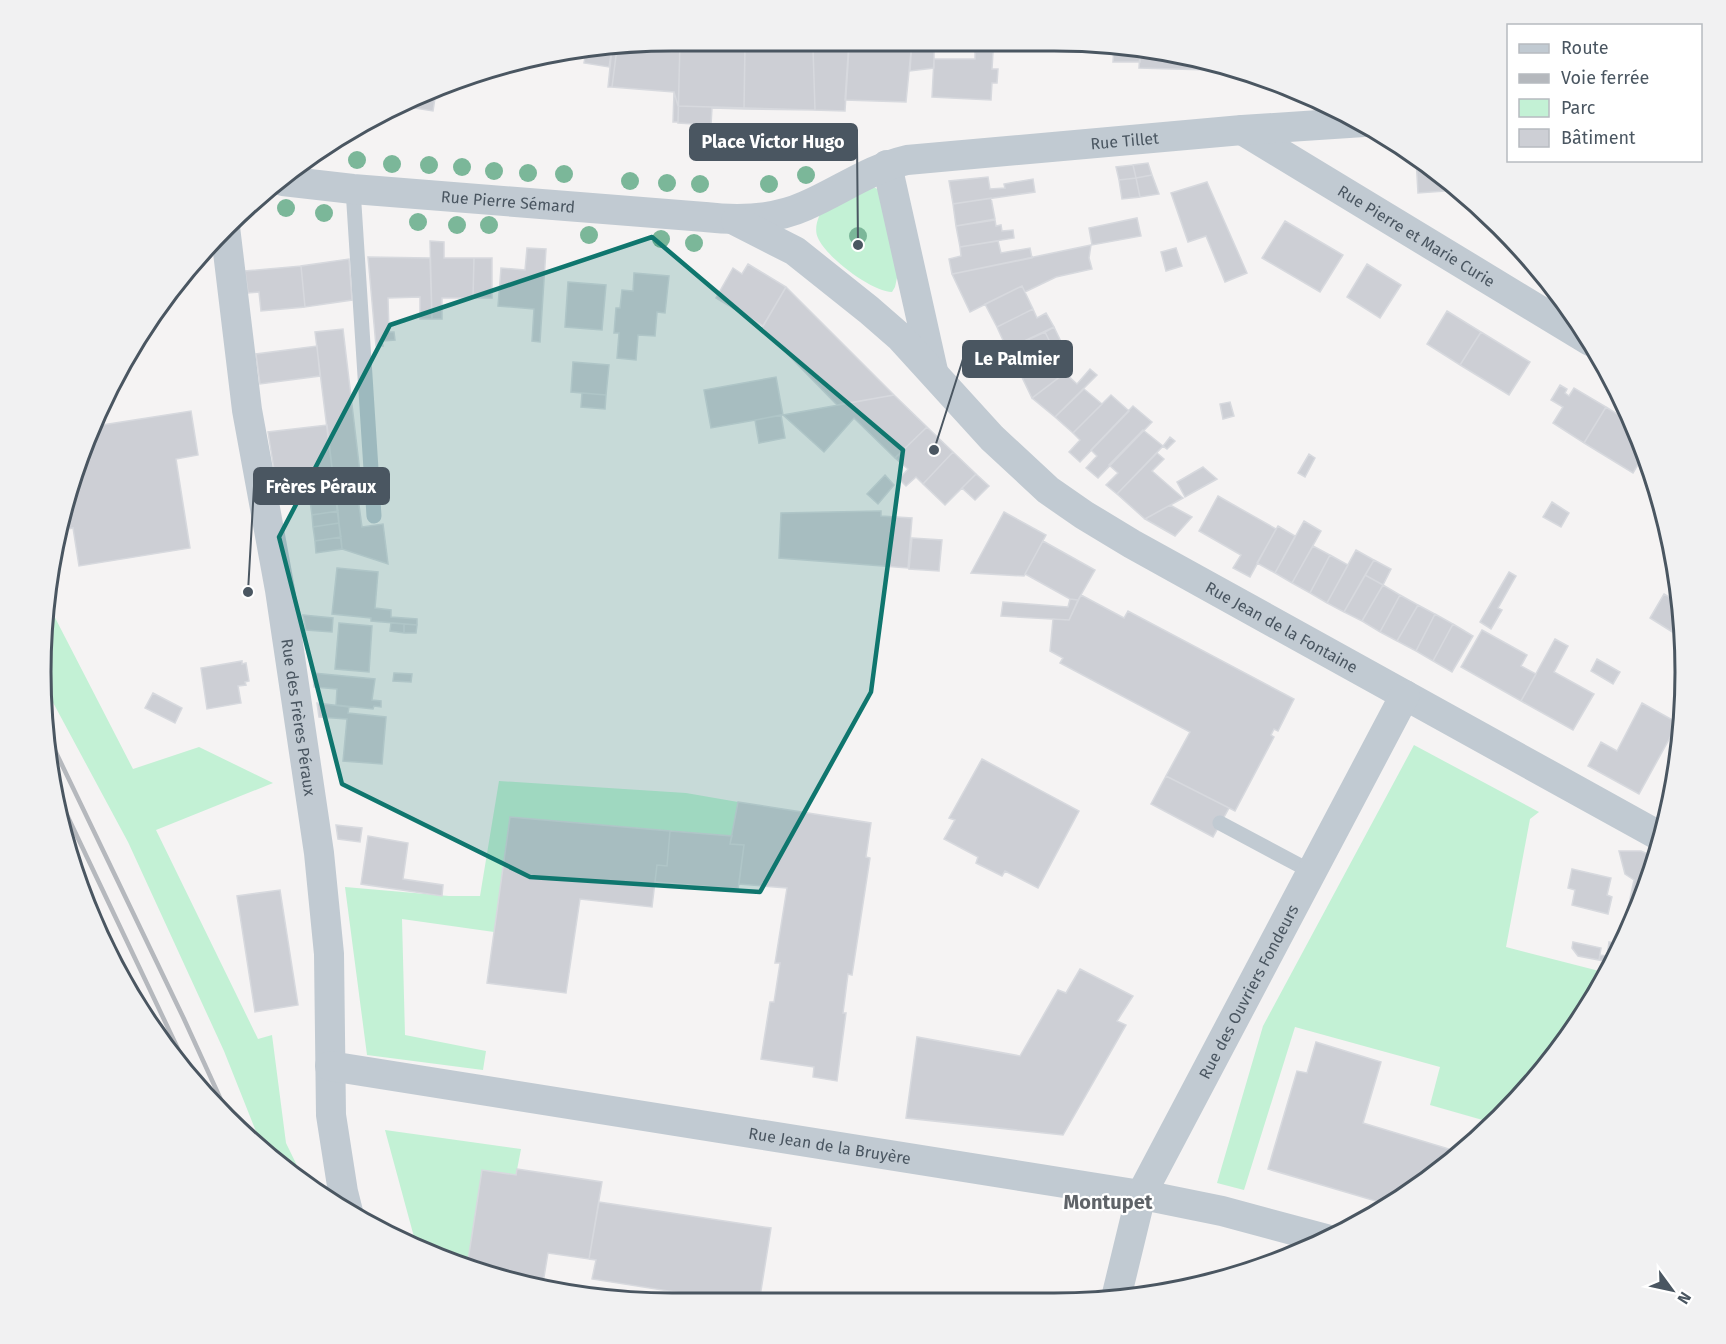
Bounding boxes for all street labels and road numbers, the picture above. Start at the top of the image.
street label: Rue Tillet [1090,128,1160,153]
street label: Rue Pierre et Marie Curie [1334,181,1499,291]
street label: Rue Pierre Sémard [440,187,576,216]
street label: Rue Jean de la Fontaine [1202,577,1361,677]
street label: Rue des Frères Péraux [278,637,320,798]
street label: Rue des Ouvriers Fondeurs [1195,901,1302,1082]
street label: Rue Jean de la Bruyère [747,1123,912,1168]

